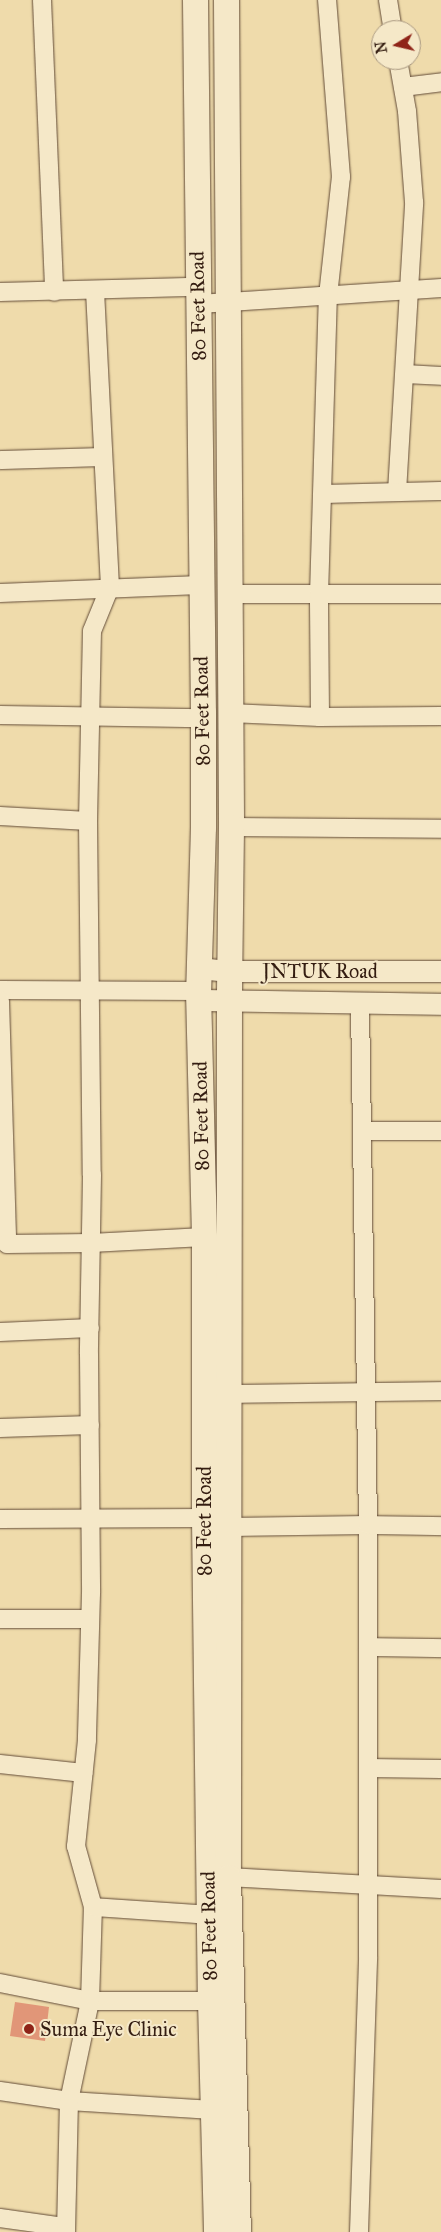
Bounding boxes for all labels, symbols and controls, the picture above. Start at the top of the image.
north arrow [371,20,421,70]
text: N [372,40,391,54]
street label: 80 Feet Road [185,251,211,361]
street label: 80 Feet Road [189,656,215,766]
street label: JNTUK Road [262,959,378,983]
street label: 80 Feet Road [188,1061,214,1171]
street label: 80 Feet Road [192,1466,216,1576]
street label: 80 Feet Road [196,1871,222,1981]
place label: Suma Eye Clinic [40,2017,177,2041]
marker: Suma Eye Clinic [22,2022,36,2036]

